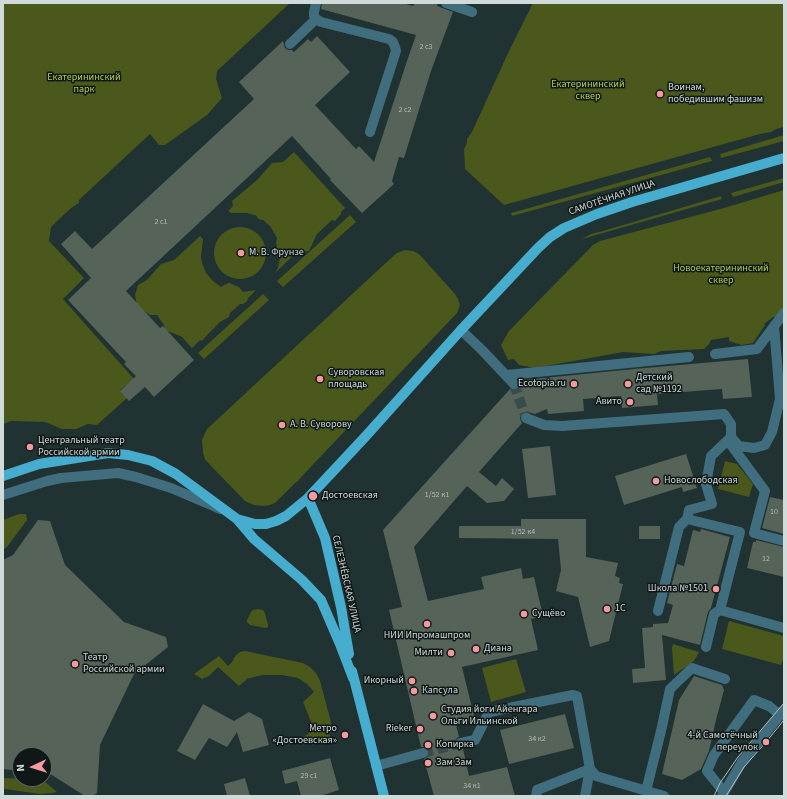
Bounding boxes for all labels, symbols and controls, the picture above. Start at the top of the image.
house number: 2 с3 [419,42,433,52]
park label: Екатерининский парк [47,72,121,96]
park label: Екатерининский сквер [551,79,625,102]
place label: Воинам, победившим фашизм [668,82,763,106]
marker: Воинам, победившим фашизм [655,89,665,99]
house number: 2 с2 [398,105,412,115]
street label: САМОТЁЧНАЯ УЛИЦА [567,178,657,218]
house number: 2 с1 [154,217,168,227]
place label: М. В. Фрунзе [249,247,304,259]
marker: М. В. Фрунзе [236,248,246,258]
park label: Новоекатерининский сквер [673,263,769,286]
place label: Суворовская площадь [328,367,384,390]
place label: Детский сад №1192 [636,372,682,396]
marker: Суворовская площадь [315,374,325,384]
place label: Ecotopia.ru [518,378,566,390]
marker: Ecotopia.ru [569,379,579,389]
marker: Детский сад №1192 [623,379,633,389]
place label: Авито [596,396,622,408]
marker: Авито [625,397,635,407]
place label: А. В. Суворову [290,419,352,431]
marker: А. В. Суворову [277,420,287,430]
place label: Центральный театр Российской армии [38,435,125,458]
marker: Центральный театр Российской армии [25,442,35,452]
place label: Новослободская [664,475,738,487]
marker: Новослободская [651,476,661,486]
marker: Достоевская [307,490,319,502]
place label: Достоевская [322,490,378,502]
house number: 1/52 к1 [425,490,449,500]
house number: 10 [770,507,778,517]
house number: 1/52 к4 [511,527,535,537]
street label: СЕЛЕЗНЁВСКАЯ УЛИЦА [329,534,363,634]
house number: 12 [762,554,770,564]
place label: Школа №1501 [648,583,708,595]
marker: Школа №1501 [711,584,721,594]
place label: 1С [615,603,626,615]
marker: 1С [602,604,612,614]
place label: Сущёво [532,608,565,620]
marker: Сущёво [519,609,529,619]
marker: НИИ Ипромашпром [422,619,432,629]
place label: НИИ Ипромашпром [384,630,470,642]
place label: Диана [484,643,512,655]
marker: Диана [471,644,481,654]
place label: Милти [415,647,443,659]
marker: Милти [446,648,456,658]
place label: Театр Российской армии [83,652,165,676]
marker: Театр Российской армии [70,659,80,669]
place label: Икорный [364,675,404,687]
marker: Икорный [407,676,417,686]
place label: Капсула [422,685,458,697]
marker: Капсула [409,686,419,696]
place label: Студия йоги Айенгара Ольги Ильинской [441,704,538,728]
marker: Студия йоги Айенгара Ольги Ильинской [428,711,438,721]
place label: Метро «Достоевская» [273,723,337,746]
place label: Rieker [386,723,412,735]
marker: Rieker [415,724,425,734]
marker: Метро «Достоевская» [340,730,350,740]
place label: 4-й Самотёчный переулок [687,730,758,754]
house number: 34 к2 [528,734,546,744]
marker: 4-й Самотёчный переулок [761,737,771,747]
place label: Копирка [436,739,474,751]
marker: Копирка [423,740,433,750]
north arrow [12,747,52,787]
place label: Зам Зам [436,757,472,769]
marker: Зам Зам [423,758,433,768]
text: N [13,764,28,772]
house number: 29 с1 [300,771,318,781]
house number: 34 к1 [463,781,481,791]

